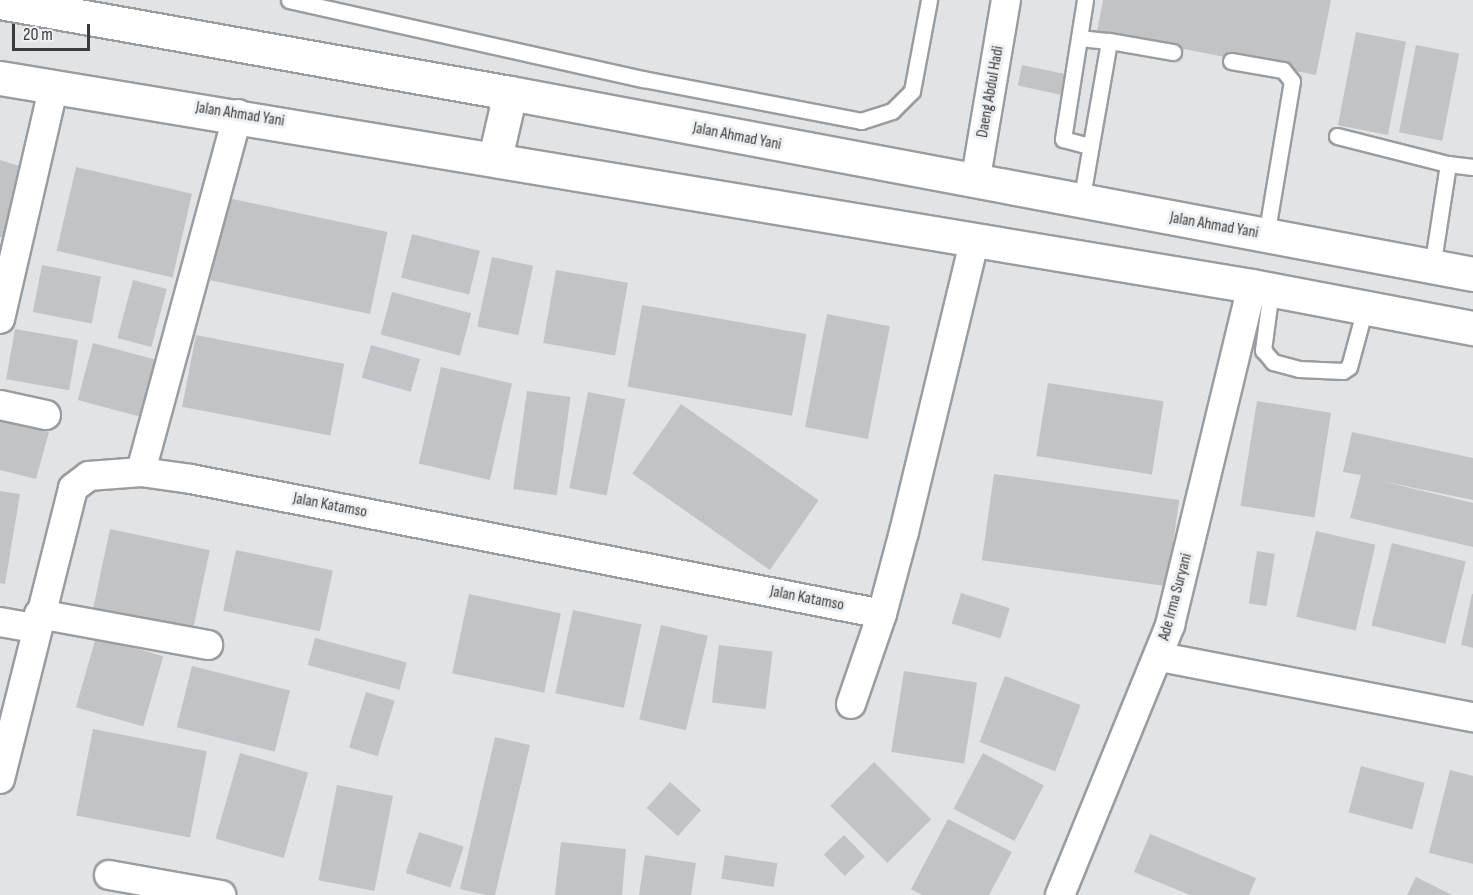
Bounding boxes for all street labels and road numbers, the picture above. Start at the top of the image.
street label: Daeng Abdul Hadi [974,45,1008,139]
street label: Jalan Ahmad Yani [194,99,286,131]
street label: Jalan Ahmad Yani [691,119,783,155]
street label: Jalan Ahmad Yani [1168,209,1260,243]
street label: Jalan Katamso [291,489,369,523]
street label: Ade Irma Suryani [1155,551,1197,643]
street label: Jalan Katamso [768,582,846,616]

